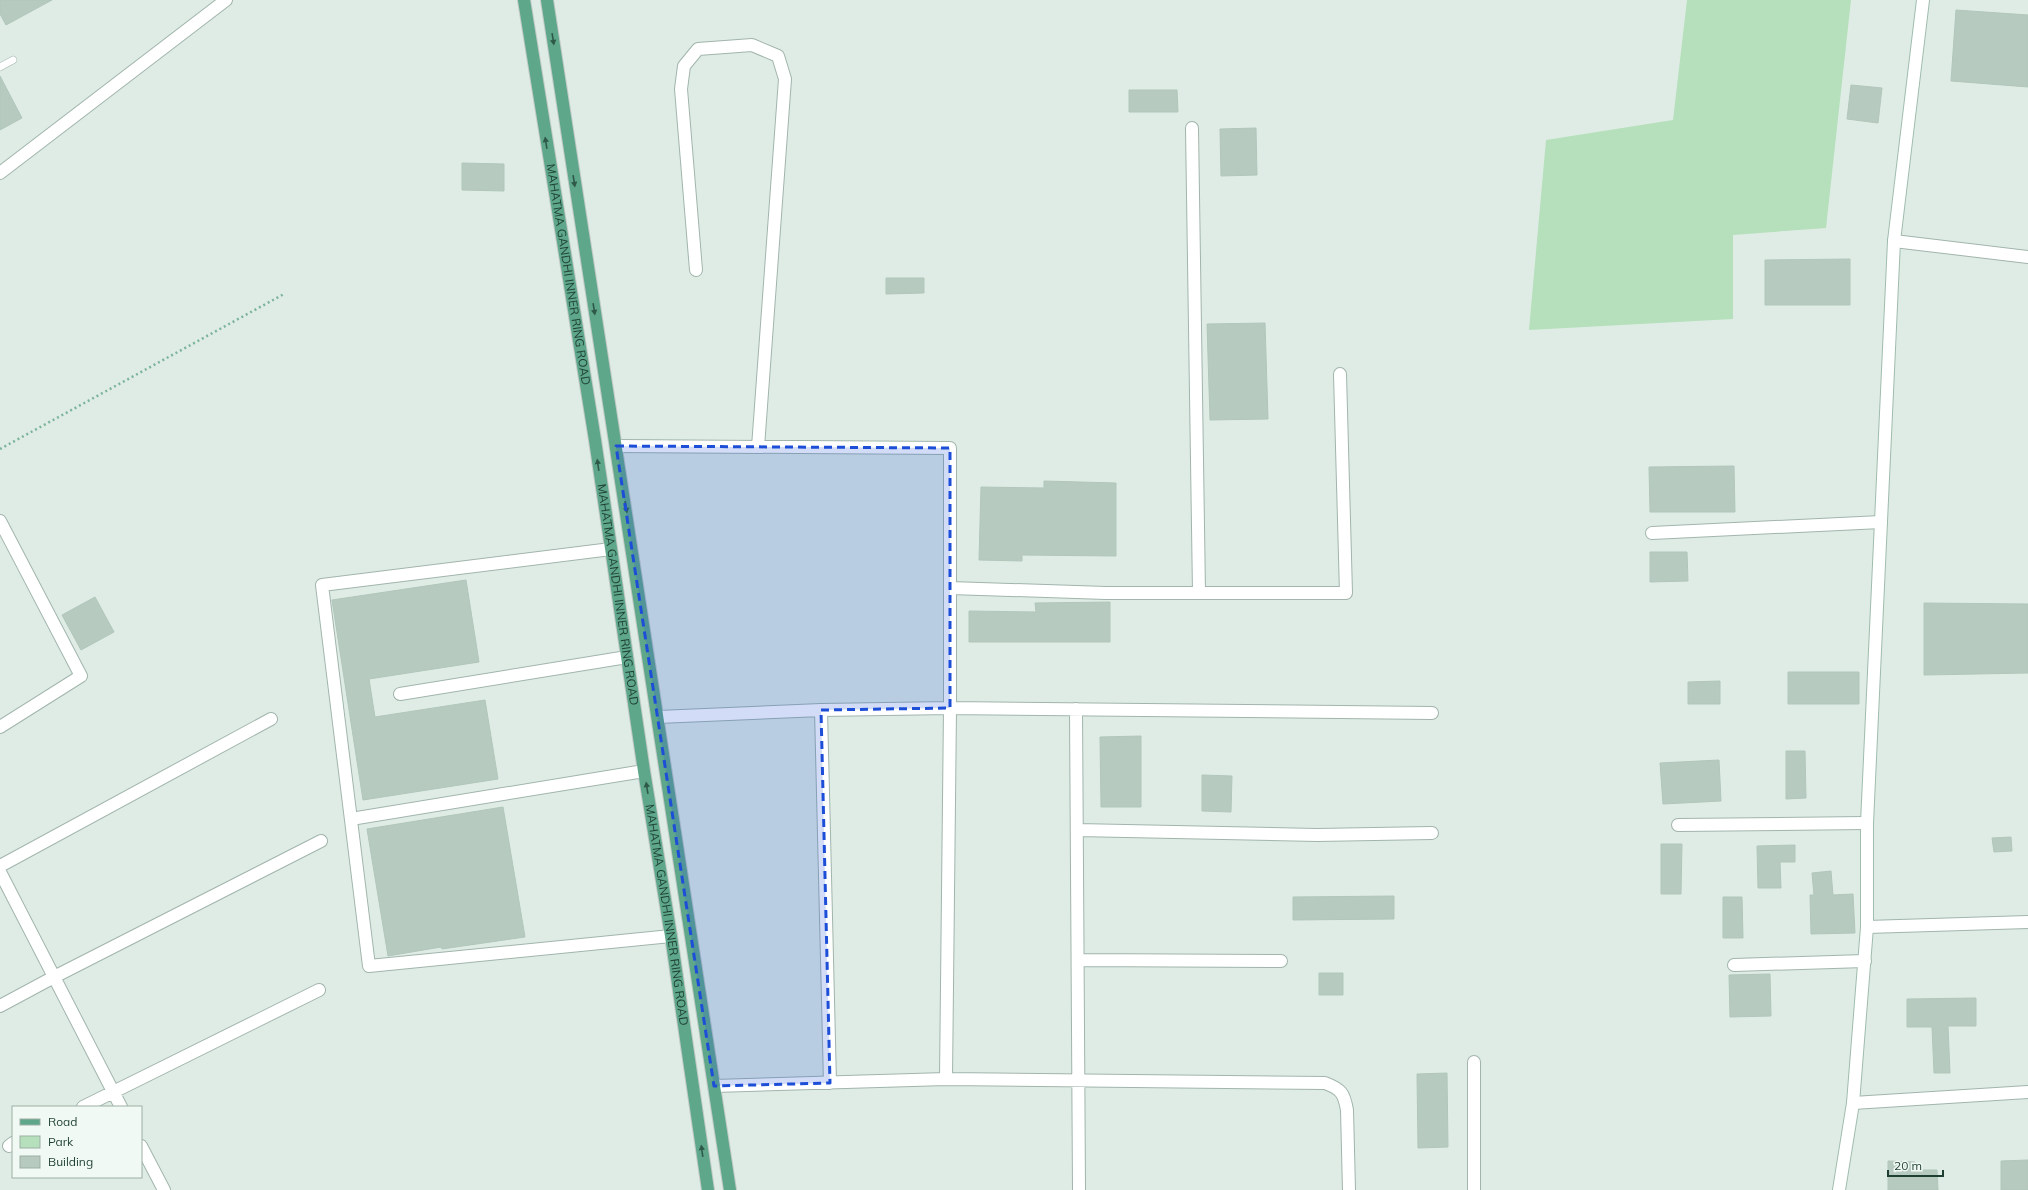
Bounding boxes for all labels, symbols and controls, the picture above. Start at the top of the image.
one-way arrow [550,32,556,45]
one-way arrow [543,137,549,150]
street label: MAHATMA GANDHI INNER RING ROAD [544,163,594,386]
one-way arrow [571,175,577,187]
one-way arrow [592,303,598,315]
one-way arrow [595,459,601,471]
street label: MAHATMA GANDHI INNER RING ROAD [595,483,642,706]
one-way arrow [623,501,629,513]
one-way arrow [643,782,649,794]
street label: MAHATMA GANDHI INNER RING ROAD [643,803,692,1027]
legend [12,1106,142,1178]
text: Road [48,1114,77,1129]
text: Park [48,1134,74,1149]
one-way arrow [699,1145,705,1157]
scale bar [1888,1152,1943,1178]
text: Building [48,1154,93,1169]
text: 20 m [1894,1158,1922,1173]

